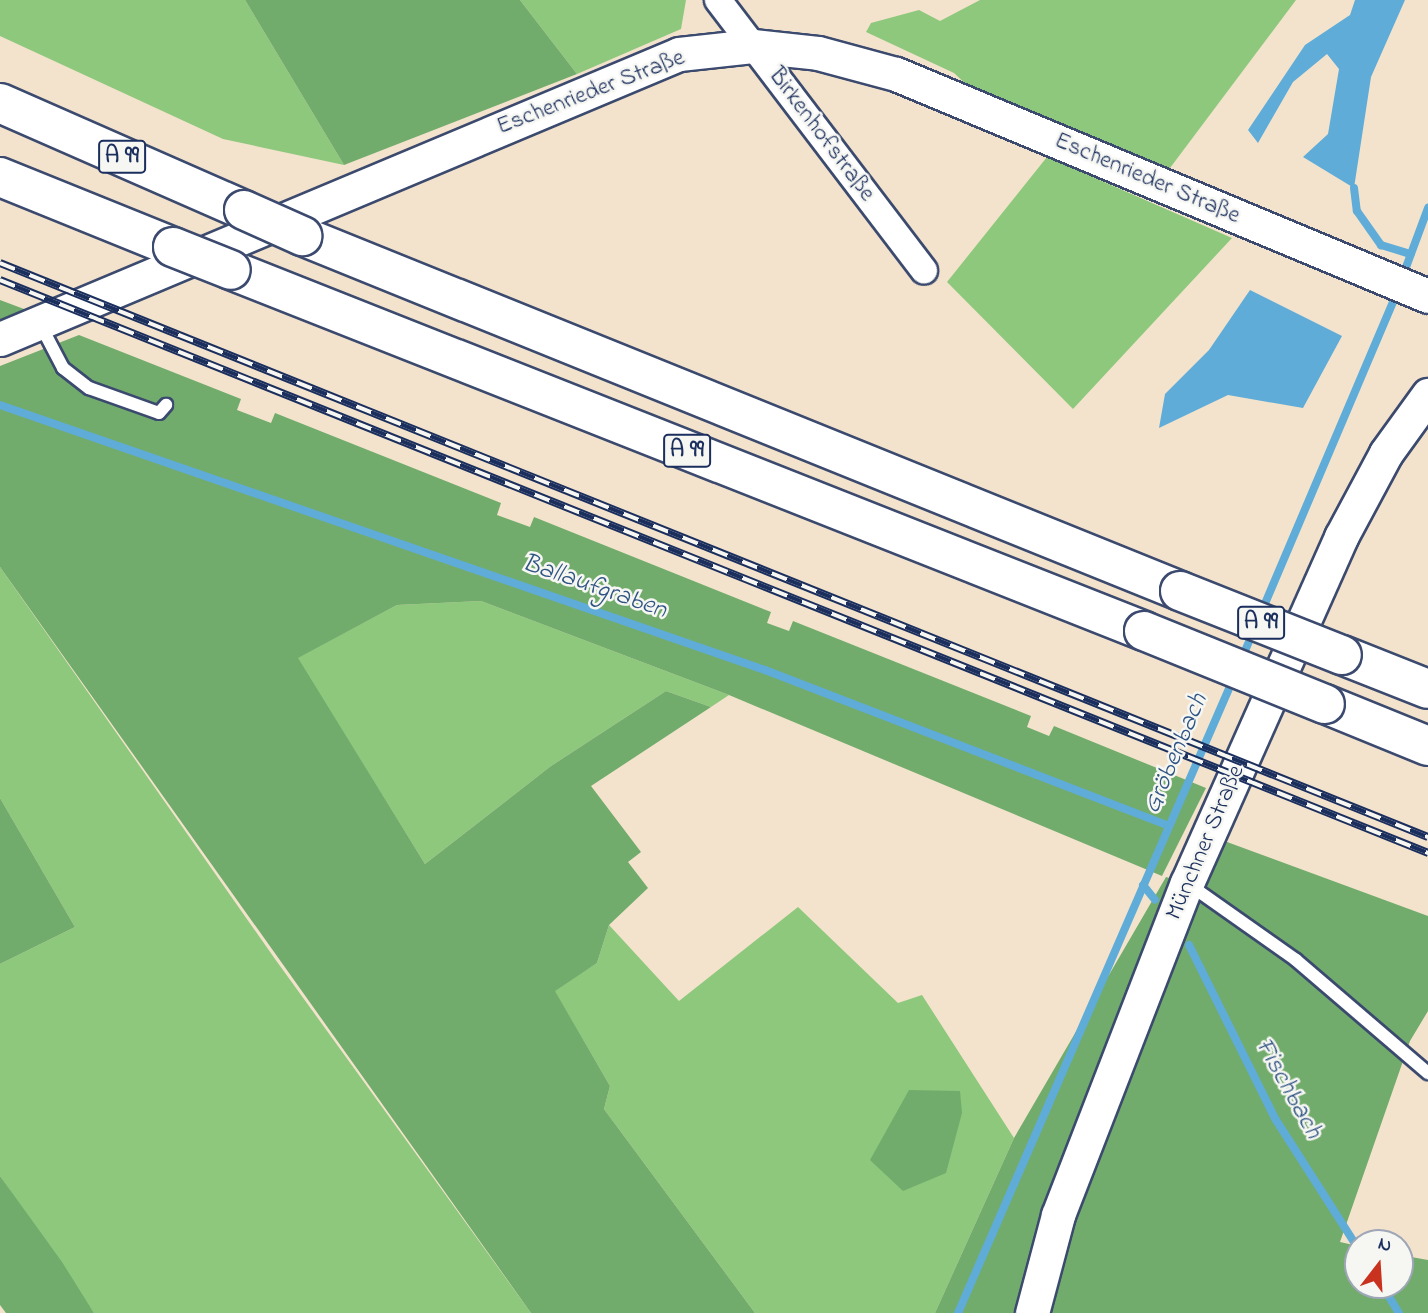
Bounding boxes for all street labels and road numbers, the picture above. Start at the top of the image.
street label: Eschenrieder Straße [493,44,689,142]
street label: Birkenhofstraße [761,62,881,208]
street label: Eschenrieder Straße [1050,127,1244,231]
road number: A 99 [97,138,146,176]
road number: A 99 [662,432,712,471]
road number: A 99 [1236,604,1286,642]
street label: Münchner Straße [1160,761,1252,925]

